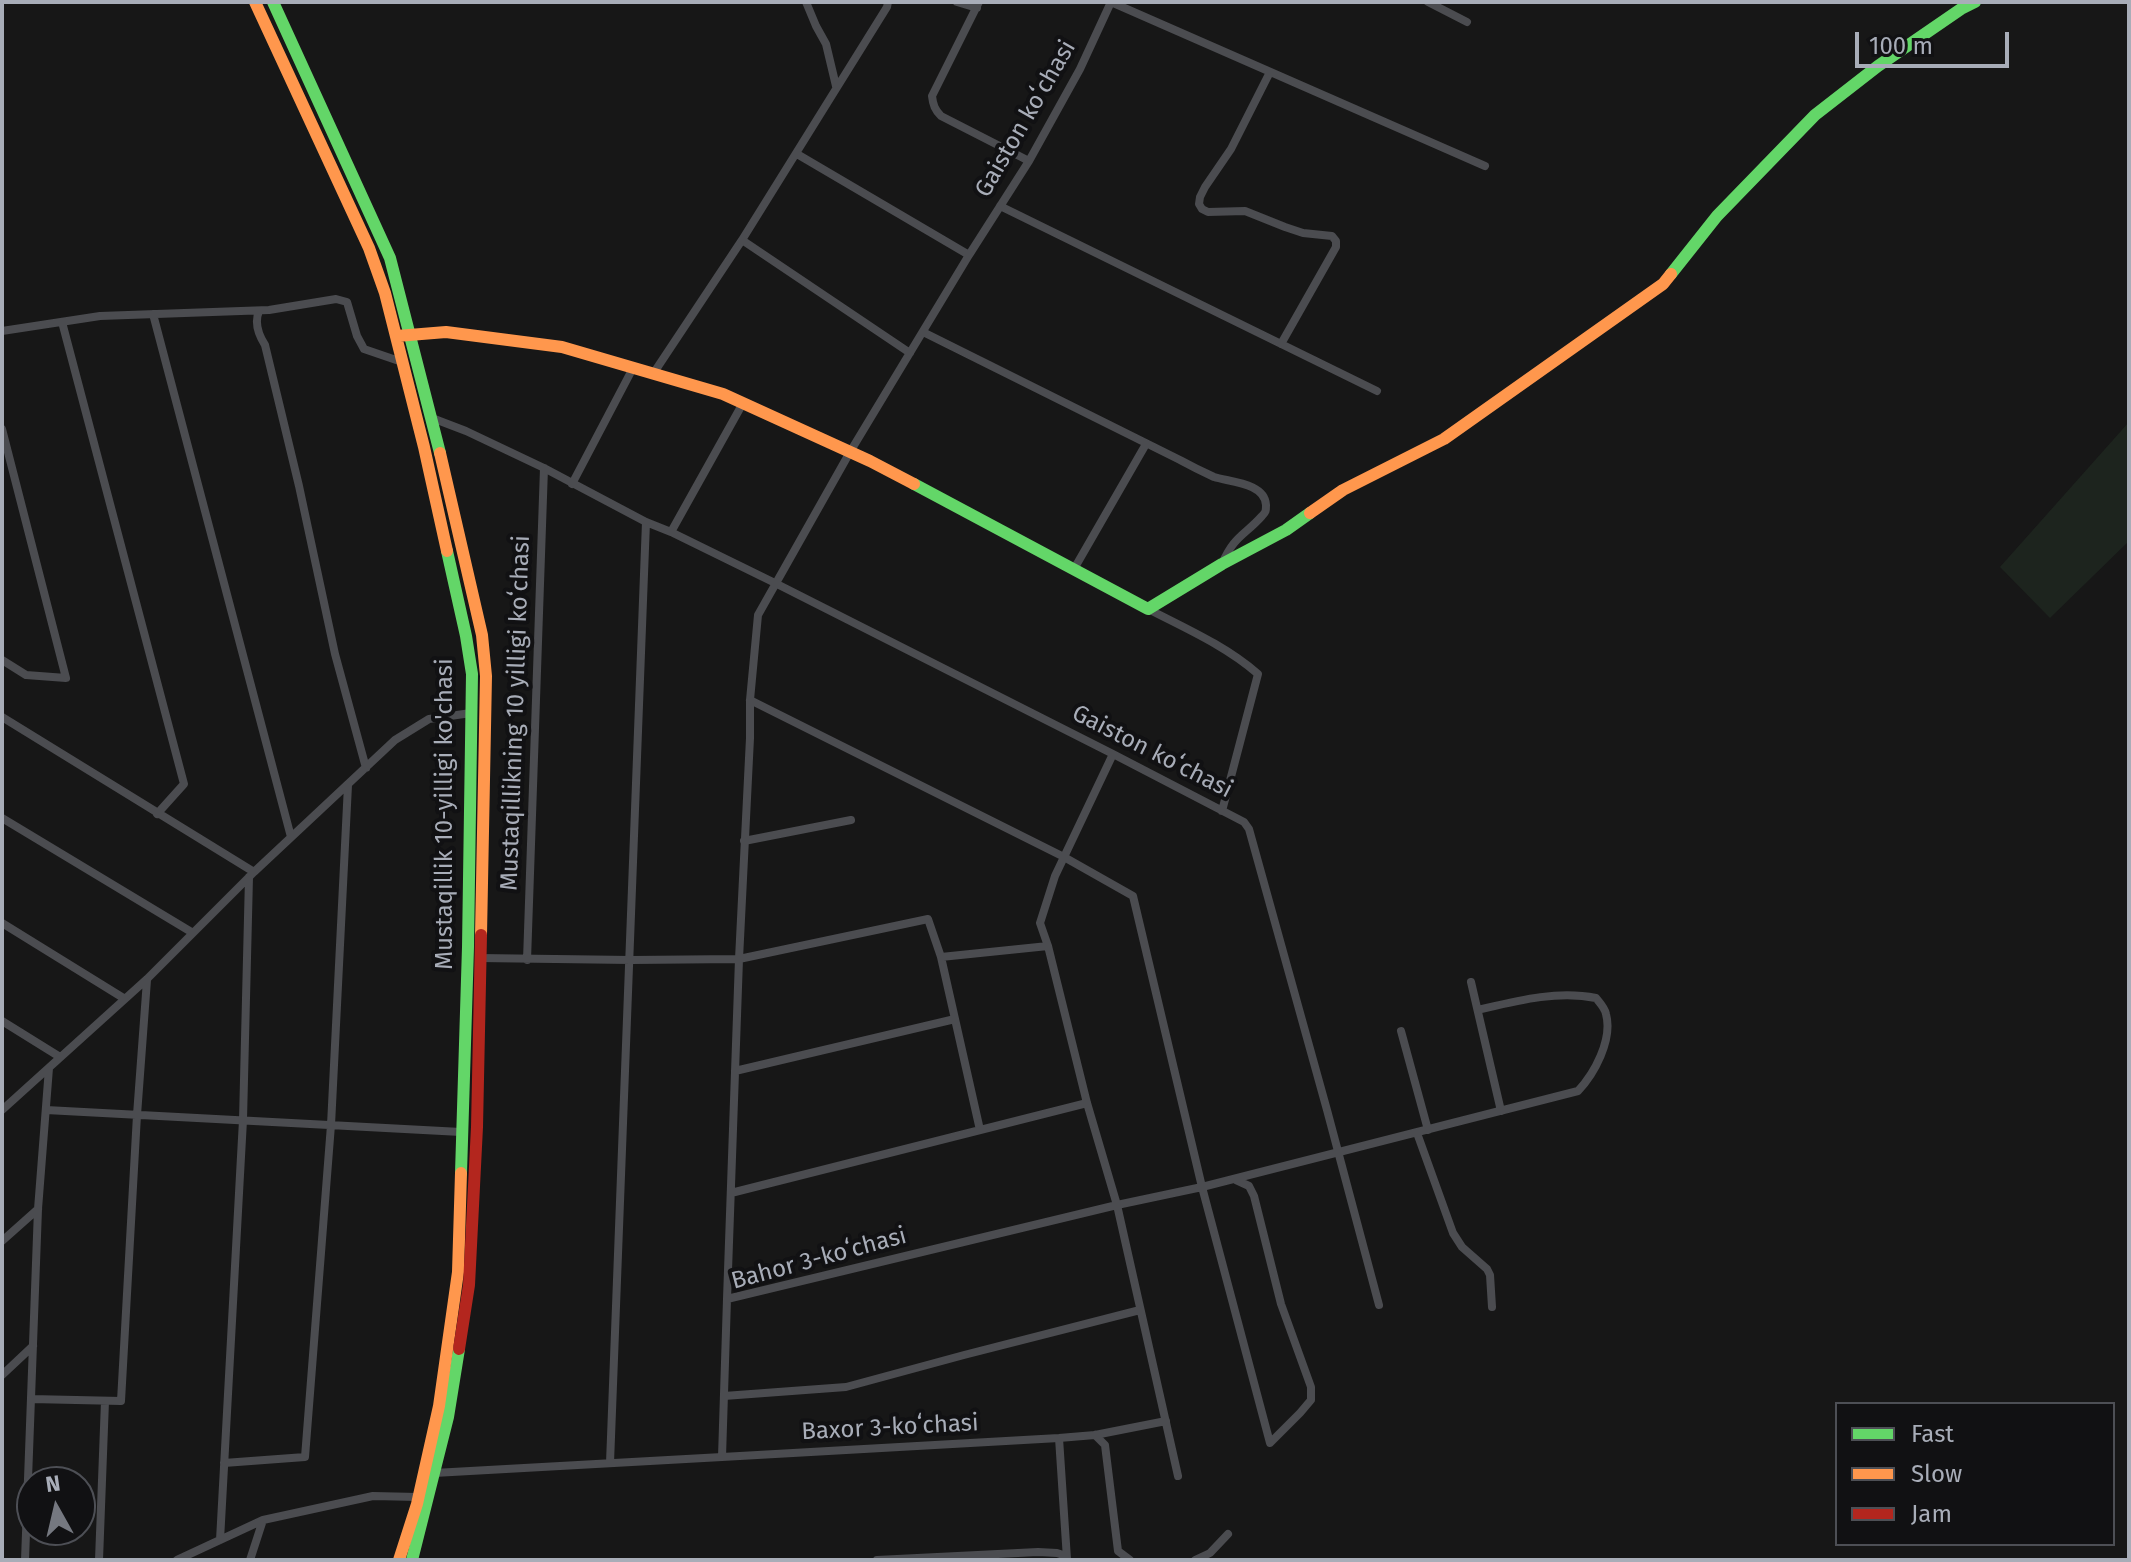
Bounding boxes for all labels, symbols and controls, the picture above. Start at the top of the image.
scale bar [1859,16,2013,66]
text: 100 m [1869,32,1933,60]
street label: Gaiston koʻchasi [969,35,1083,203]
street label: Mustaqillikning 10 yilligi koʻchasi [495,535,537,891]
street label: Mustaqillik 10-yilligi ko'chasi [431,658,459,970]
street label: Gaiston koʻchasi [1067,699,1237,805]
street label: Bahor 3-koʻchasi [728,1222,910,1296]
legend [1835,1402,2115,1546]
street label: Baxor 3-koʻchasi [801,1409,979,1447]
text: Fast [1911,1420,1954,1448]
text: Slow [1911,1460,1962,1488]
north arrow [16,1466,96,1546]
text: N [44,1469,62,1498]
text: Jam [1911,1500,1952,1528]

